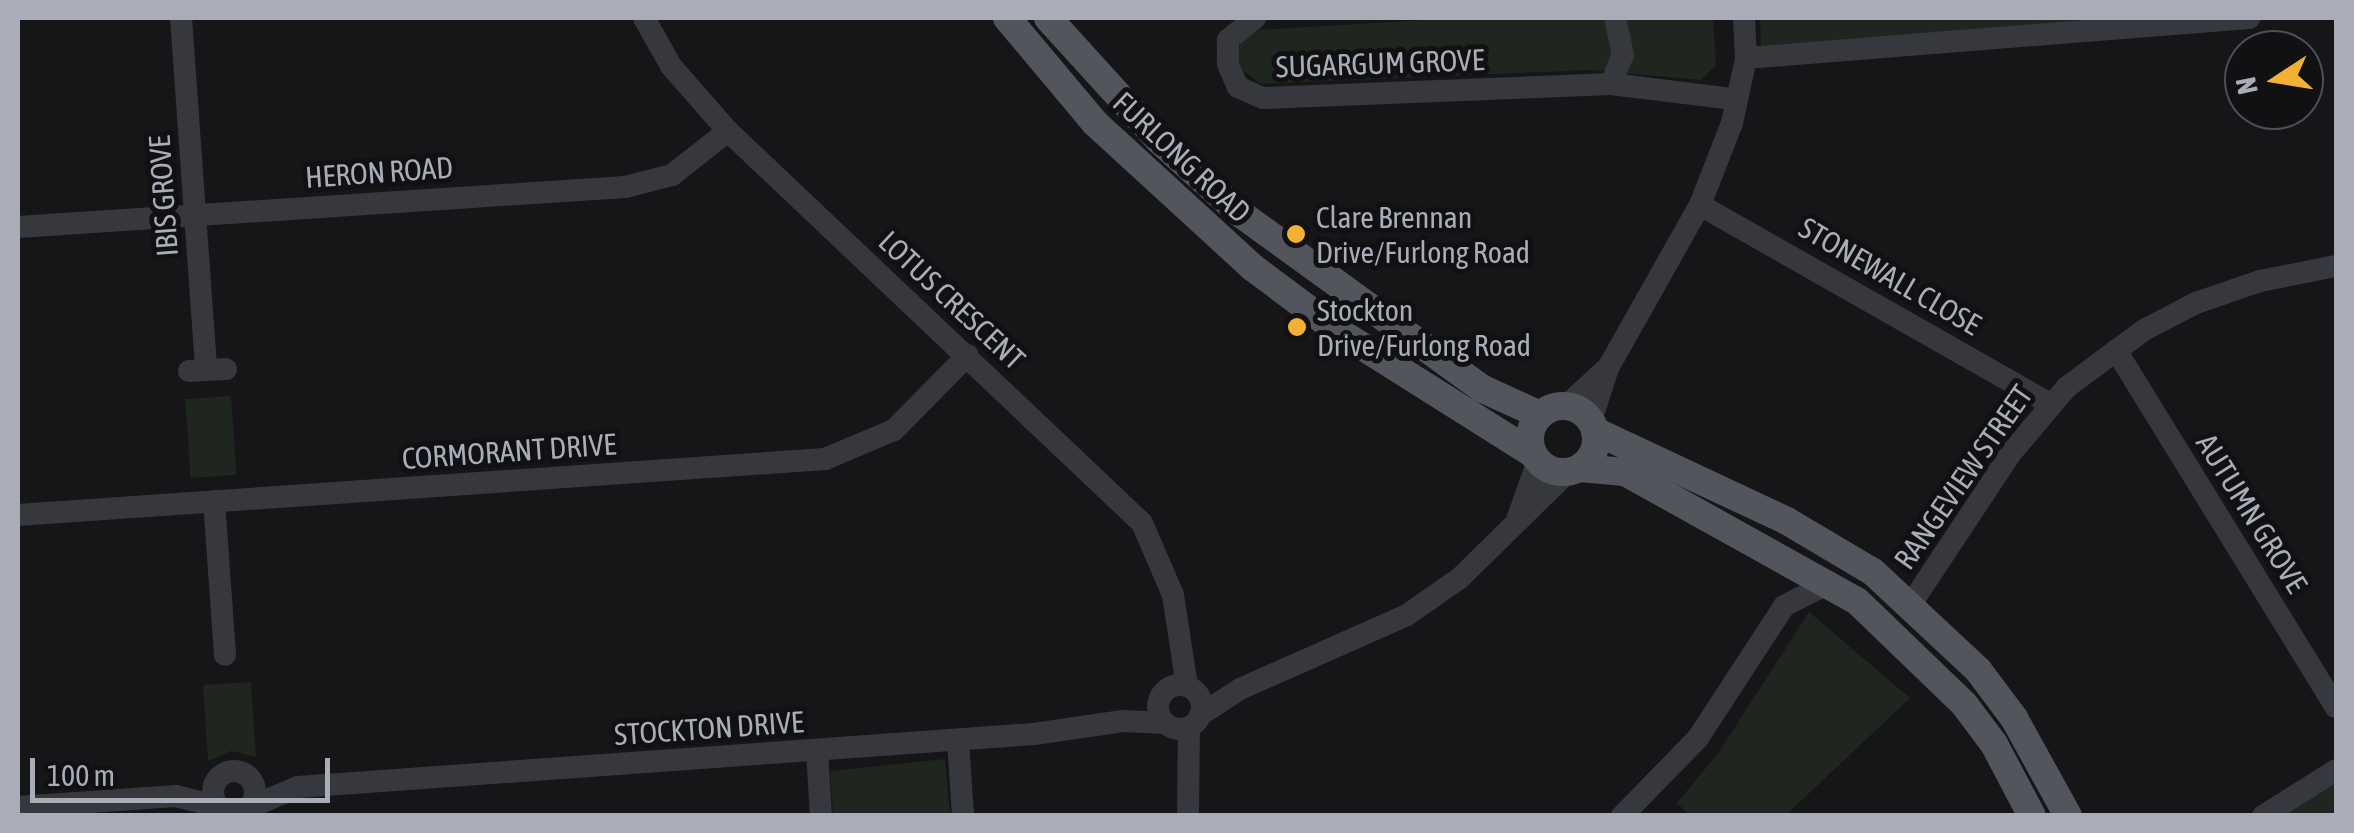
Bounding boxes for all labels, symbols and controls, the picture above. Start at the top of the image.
north arrow [2224,30,2324,130]
street label: SUGARGUM GROVE [1275,41,1485,85]
text: N [2229,74,2264,97]
street label: FURLONG ROAD [1106,84,1258,230]
street label: IBIS GROVE [141,134,185,258]
street label: HERON ROAD [304,149,454,195]
place label: Clare Brennan Drive/Furlong Road [1316,199,1530,270]
street label: STONEWALL CLOSE [1793,209,1987,343]
street label: LOTUS CRESCENT [872,223,1032,377]
marker: Clare Brennan Drive/Furlong Road [1285,223,1307,245]
place label: Stockton Drive/Furlong Road [1317,292,1531,362]
marker: Stockton Drive/Furlong Road [1286,316,1308,338]
street label: RANGEVIEW STREET [1886,378,2040,576]
street label: CORMORANT DRIVE [401,426,617,476]
street label: AUTUMN GROVE [2189,427,2315,599]
street label: STOCKTON DRIVE [613,703,805,753]
scale bar [35,738,335,800]
text: 100 m [47,758,115,792]

